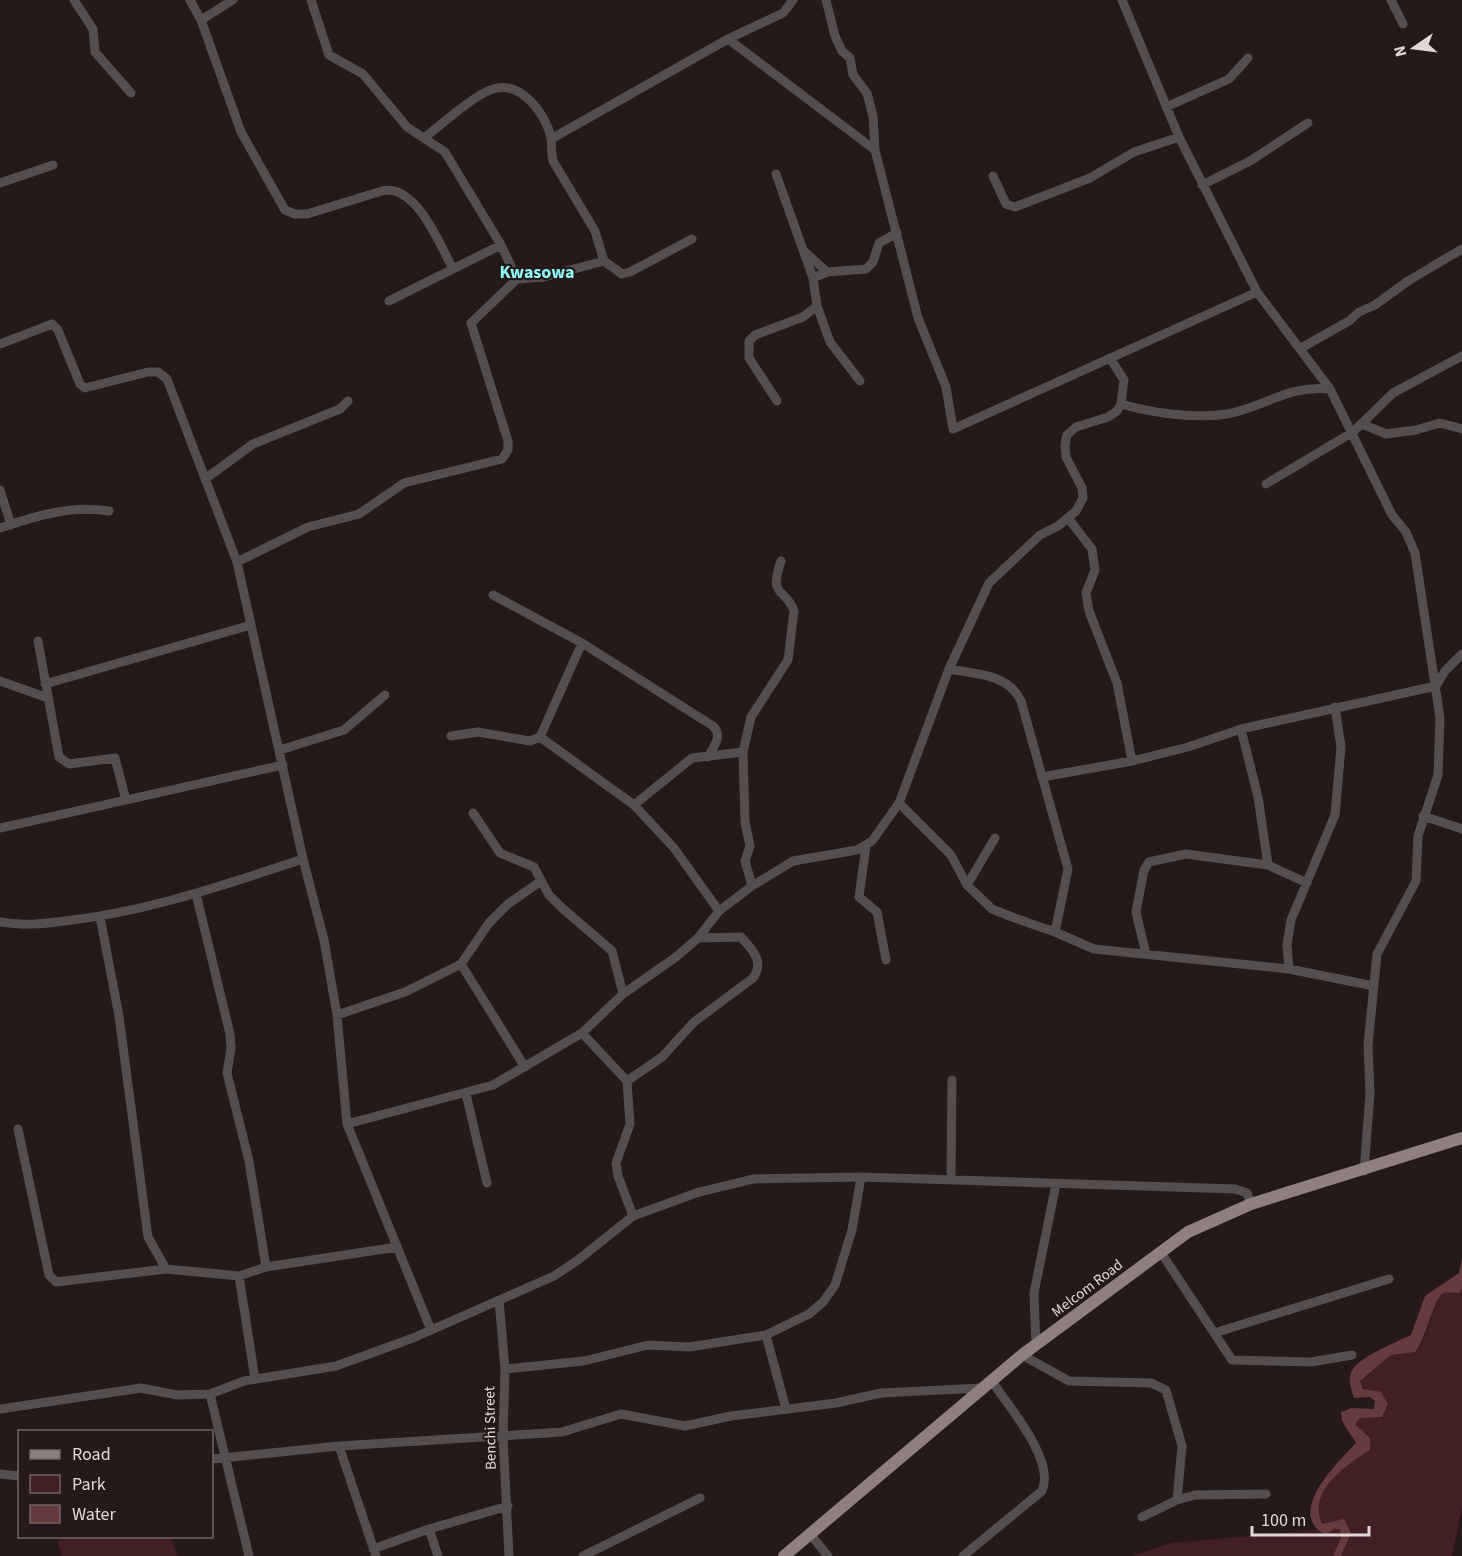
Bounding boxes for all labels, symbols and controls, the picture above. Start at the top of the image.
north arrow [1384,18,1444,78]
text: N [1388,44,1412,59]
district label: Kwasowa [500,260,574,285]
street label: Melcom Road [1047,1255,1127,1322]
street label: Benchi Street [479,1386,502,1470]
legend [18,1430,213,1538]
text: Road [72,1442,111,1467]
text: Park [72,1472,106,1497]
scale bar [1252,1499,1369,1537]
text: Water [72,1502,116,1527]
text: 100 m [1261,1508,1306,1533]

